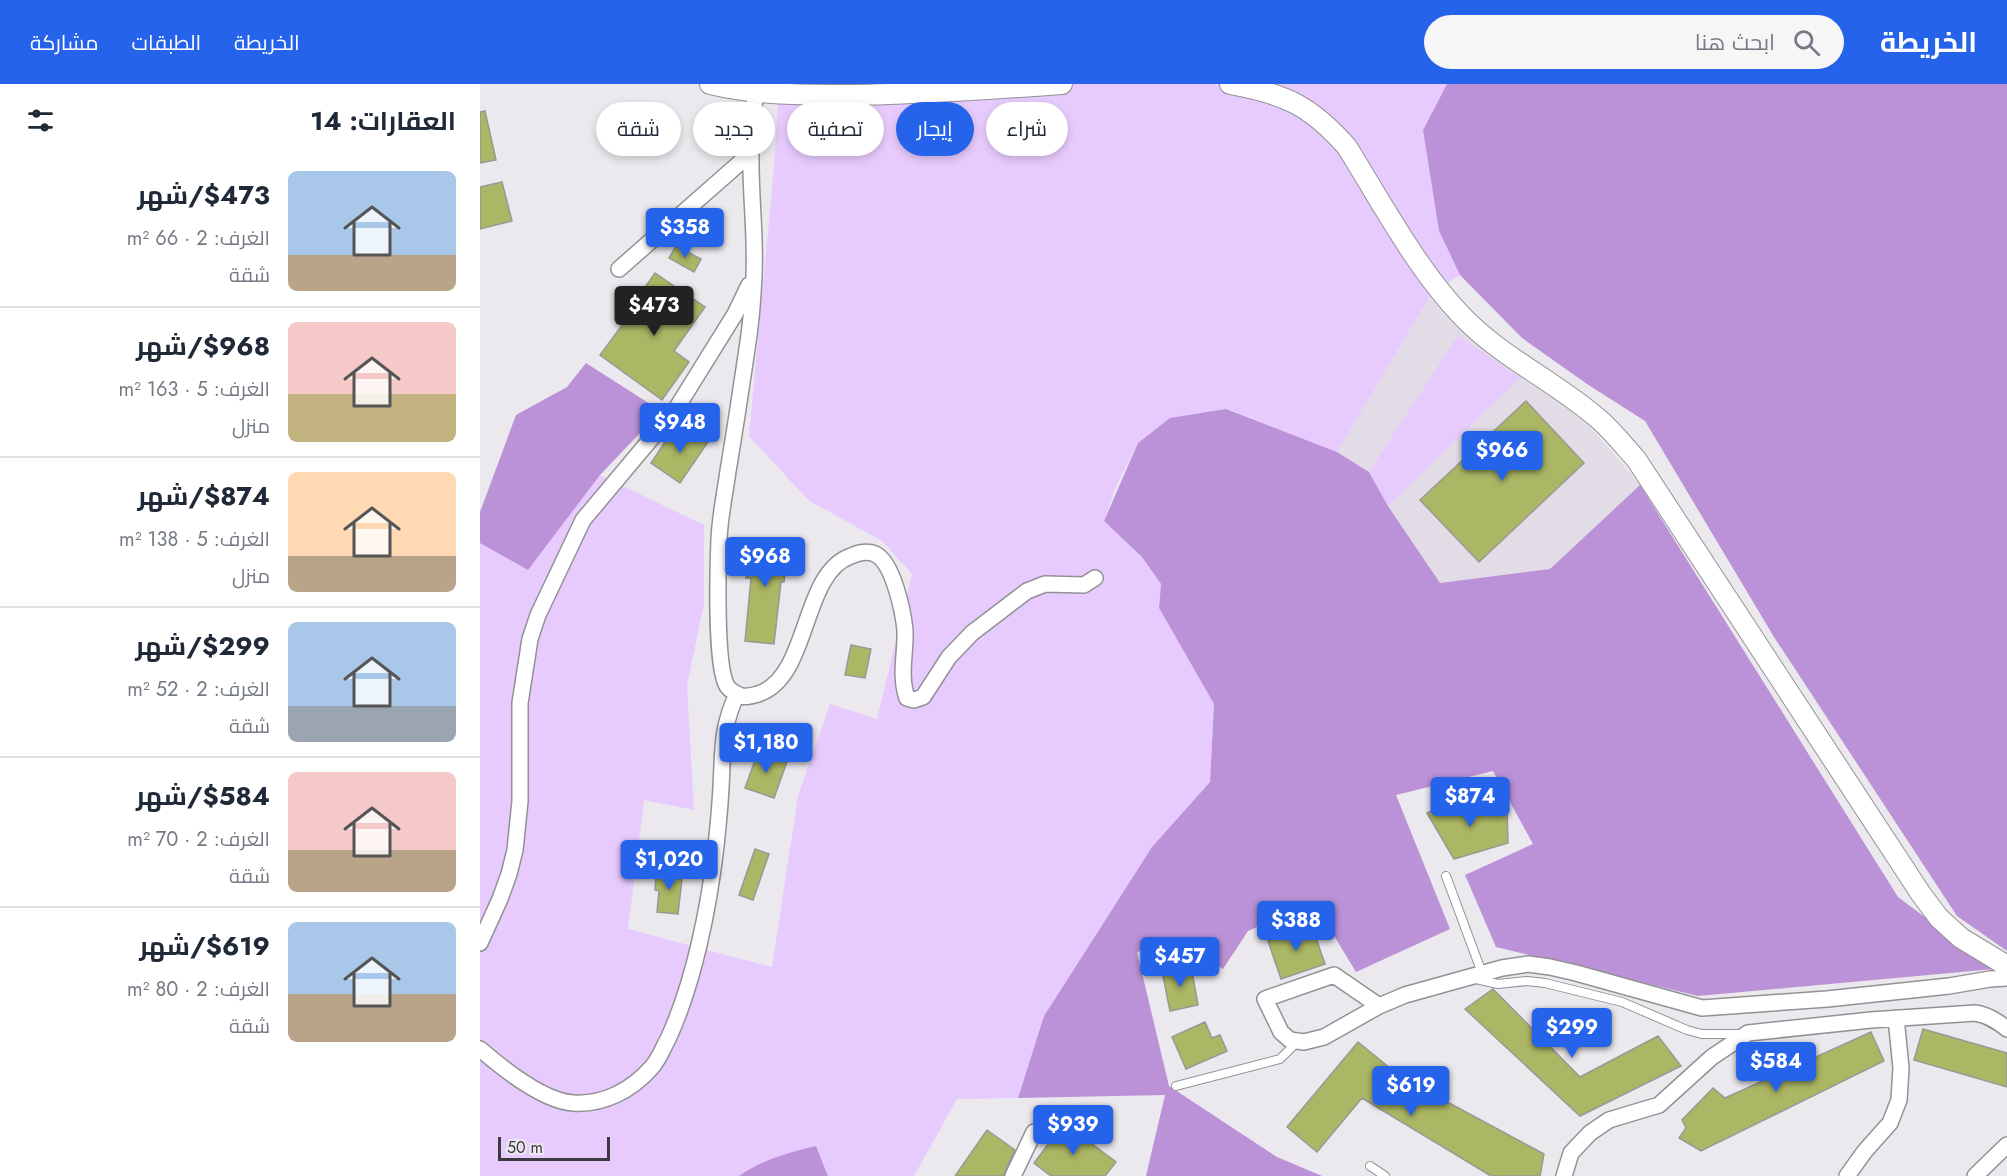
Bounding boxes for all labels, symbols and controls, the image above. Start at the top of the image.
search box [1424,15,1844,69]
text: الخريطة [1880,22,1977,63]
text: ابحث هنا [1695,26,1775,58]
icon: search [1790,26,1823,59]
text: مشاركة [30,28,99,58]
text: الطبقات [132,28,201,58]
text: الخريطة [234,28,300,58]
text: العقارات: 14 [310,102,456,140]
chip: شقة [596,102,681,156]
chip: جديد [693,102,775,156]
chip: تصفية [787,102,884,156]
chip: إيجار [896,102,974,156]
chip: شراء [986,102,1068,156]
icon: filters [24,104,57,137]
text: $473/شهر [137,176,270,214]
icon: home [336,195,408,267]
pin: $358 [649,208,721,259]
text: $358 [660,213,710,242]
text: الغرف: 2 · 66 m² [127,224,270,253]
text: شقة [229,261,270,290]
pin: $473 [618,286,690,337]
text: $473 [629,291,679,320]
text: $968/شهر [136,327,270,365]
icon: home [336,346,408,418]
text: الغرف: 5 · 163 m² [118,375,270,404]
pin: $948 [644,403,716,454]
text: $948 [654,408,706,437]
text: منزل [232,412,270,441]
pin: $966 [1466,431,1538,482]
text: $966 [1476,436,1528,465]
text: $874/شهر [137,477,270,515]
icon: home [336,496,408,568]
text: الغرف: 5 · 138 m² [119,525,270,554]
pin: $968 [729,537,801,588]
text: $968 [739,542,791,571]
text: منزل [232,562,270,591]
text: $299/شهر [135,627,270,665]
icon: home [336,646,408,718]
text: الغرف: 2 · 52 m² [127,675,270,704]
text: شقة [229,712,270,741]
pin: $1,180 [717,723,815,774]
text: $1,180 [733,728,799,757]
text: $584/شهر [136,777,270,815]
pin: $874 [1434,777,1506,828]
text: $874 [1445,782,1495,811]
icon: home [336,796,408,868]
text: الغرف: 2 · 70 m² [127,825,270,854]
pin: $1,020 [620,840,718,891]
text: $1,020 [635,845,703,874]
text: شقة [229,862,270,891]
pin: $388 [1260,901,1332,952]
text: $388 [1271,906,1321,935]
text: $619/شهر [139,927,270,965]
pin: $457 [1144,937,1216,988]
text: $457 [1154,942,1206,971]
icon: home [336,946,408,1018]
text: الغرف: 2 · 80 m² [127,975,270,1004]
pin: $299 [1536,1008,1608,1059]
text: شقة [229,1012,270,1041]
text: $299 [1546,1013,1598,1042]
pin: $584 [1740,1042,1812,1093]
text: $584 [1750,1047,1802,1076]
pin: $619 [1375,1066,1447,1117]
text: $619 [1386,1071,1436,1100]
pin: $939 [1037,1105,1109,1156]
text: $939 [1047,1110,1099,1139]
scale bar [498,1134,610,1162]
text: 50 m [507,1136,543,1159]

